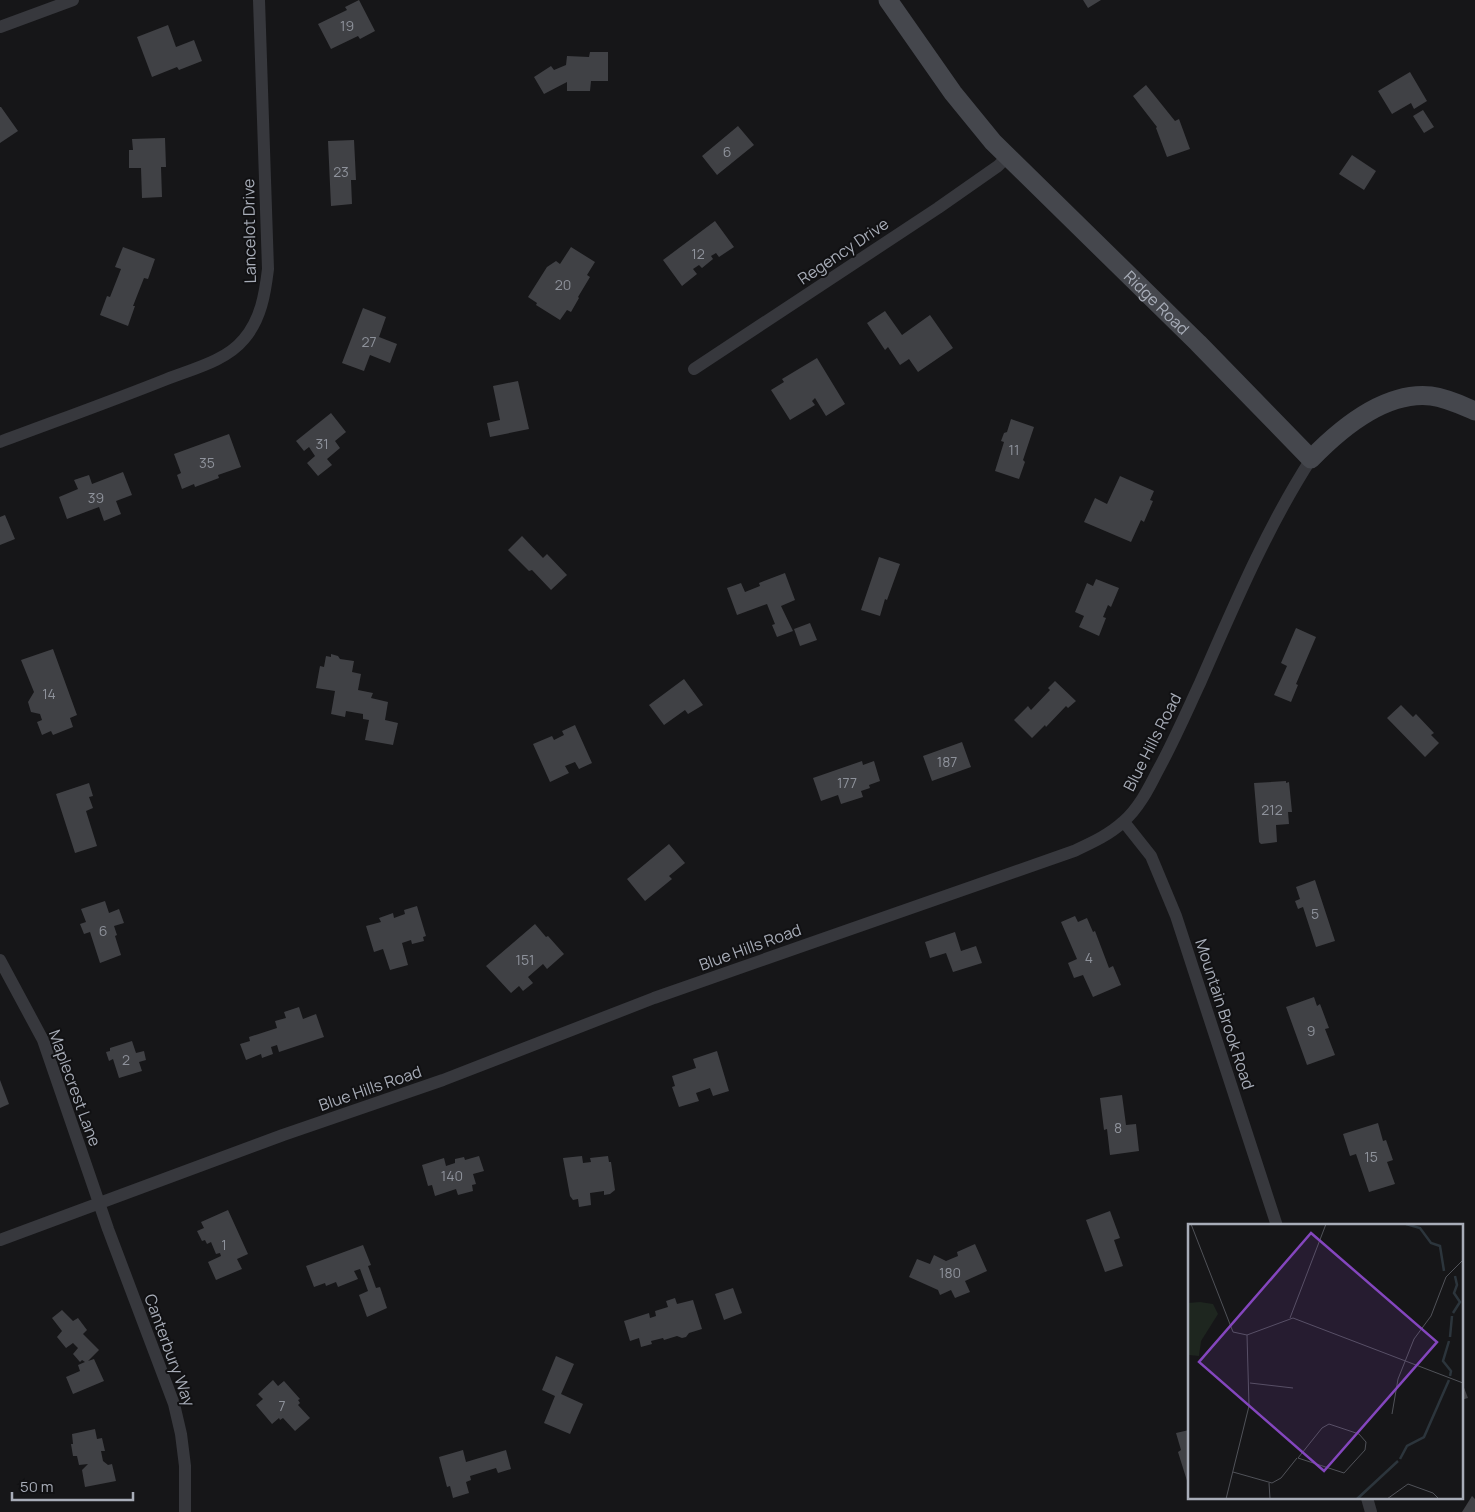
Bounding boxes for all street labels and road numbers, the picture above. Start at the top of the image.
street label: Lancelot Drive [237,178,261,284]
street label: Regency Drive [793,213,893,289]
street label: Ridge Road [1119,266,1194,340]
street label: Blue Hills Road [1118,689,1186,795]
street label: Blue Hills Road [696,918,804,976]
street label: Mountain Brook Road [1190,936,1260,1092]
street label: Maplecrest Lane [44,1027,106,1149]
street label: Blue Hills Road [316,1060,424,1116]
street label: Canterbury Way [139,1291,201,1410]

